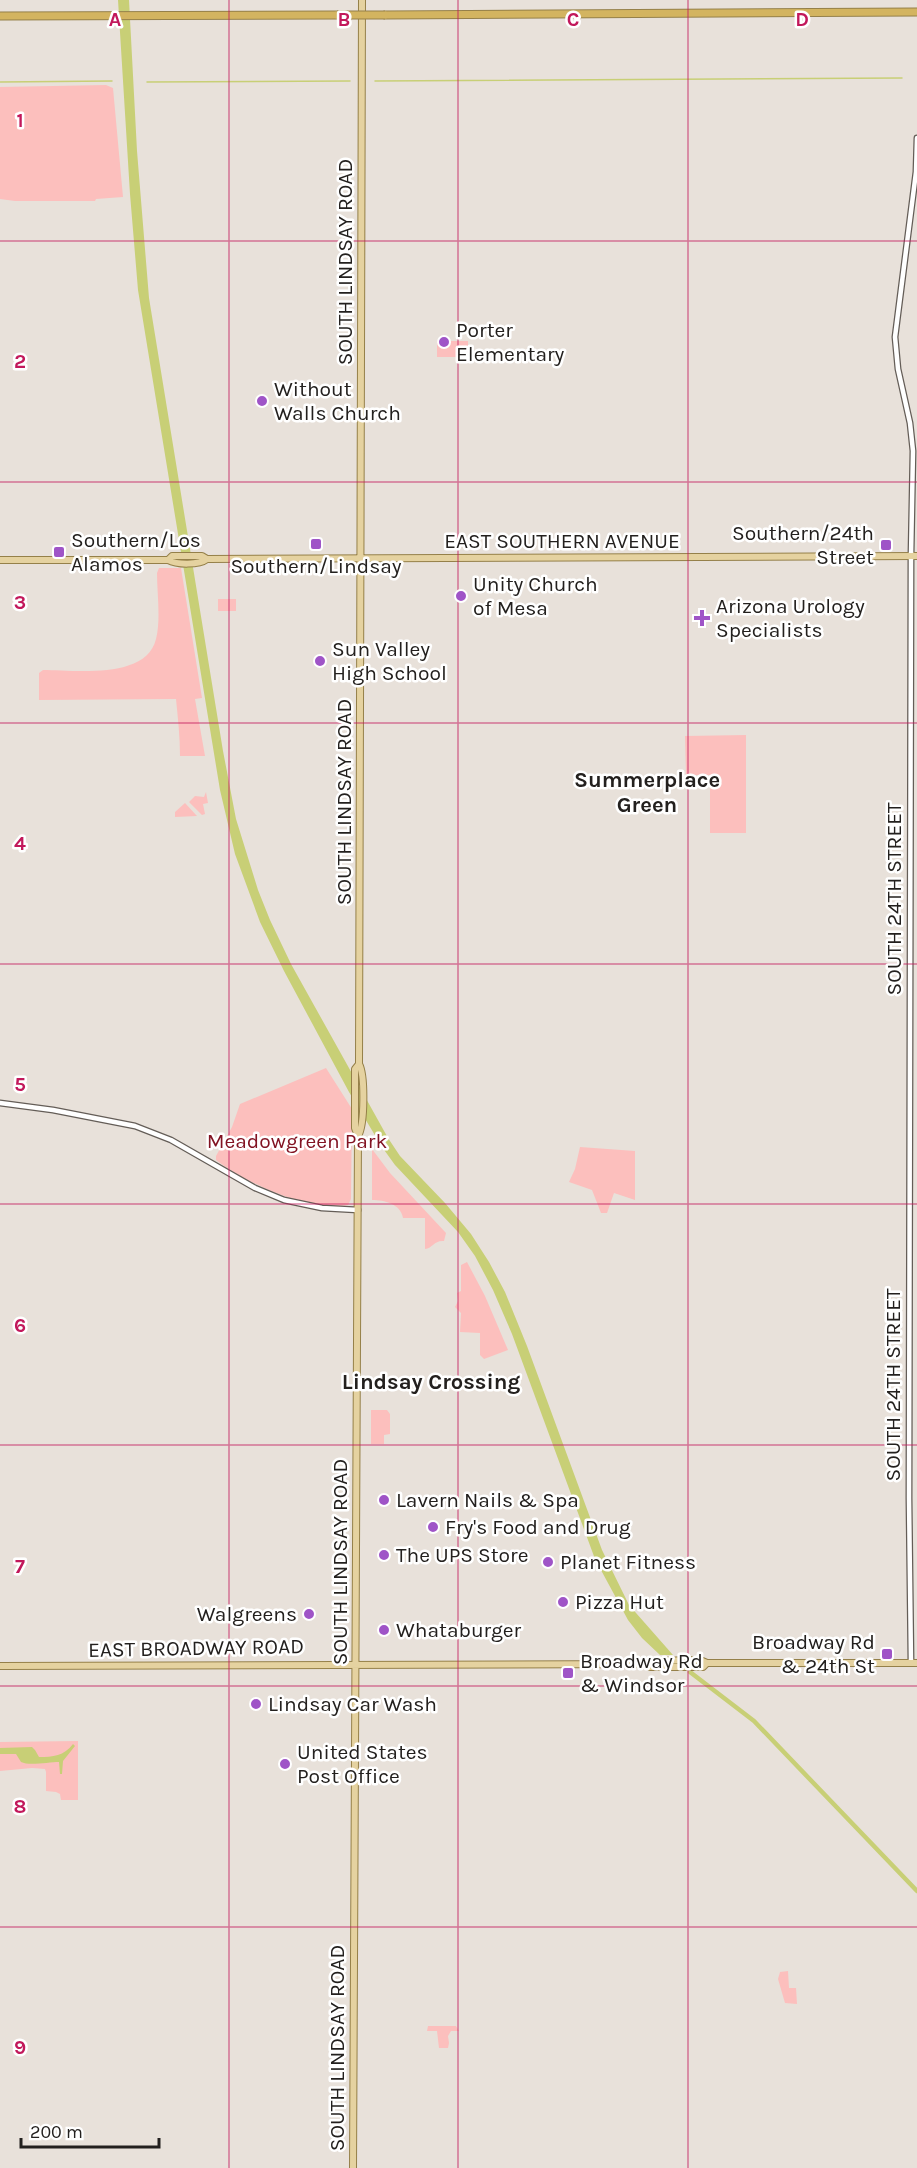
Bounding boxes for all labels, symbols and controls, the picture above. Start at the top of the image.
text: A [109,8,122,31]
text: B [338,8,350,31]
text: C [567,8,579,31]
text: D [795,8,809,31]
text: 1 [16,109,24,132]
street label: SOUTH LINDSAY ROAD [333,159,357,365]
place label: Porter Elementary [456,318,565,366]
marker: Porter Elementary [437,335,451,349]
text: 2 [14,350,26,373]
place label: Without Walls Church [274,377,401,425]
marker: Without Walls Church [255,394,269,408]
place label: Southern/24th Street [732,521,874,569]
place label: Southern/Los Alamos [71,528,201,576]
street label: EAST SOUTHERN AVENUE [444,529,680,553]
marker: Southern/Lindsay [309,537,323,551]
marker: Southern/24th Street [879,538,893,552]
marker: Southern/Los Alamos [52,545,66,559]
place label: Southern/Lindsay [230,554,402,578]
place label: Unity Church of Mesa [473,572,598,620]
marker: Unity Church of Mesa [454,589,468,603]
text: 3 [14,591,26,614]
place label: Arizona Urology Specialists [716,594,865,642]
marker: Arizona Urology Specialists [693,609,711,627]
place label: Sun Valley High School [332,637,447,685]
marker: Sun Valley High School [313,654,327,668]
street label: SOUTH LINDSAY ROAD [332,699,356,905]
district label: Summerplace Green [574,767,720,818]
street label: SOUTH 24TH STREET [882,802,906,996]
text: 4 [14,832,26,855]
text: 5 [14,1073,26,1096]
park label: Meadowgreen Park [207,1129,387,1153]
street label: SOUTH 24TH STREET [881,1288,905,1482]
text: 6 [14,1314,26,1337]
district label: Lindsay Crossing [342,1369,520,1395]
street label: SOUTH LINDSAY ROAD [328,1459,352,1665]
place label: Lavern Nails & Spa [396,1488,579,1512]
marker: Lavern Nails & Spa [377,1493,391,1507]
place label: Fry's Food and Drug [445,1515,631,1539]
marker: Fry's Food and Drug [426,1520,440,1534]
place label: The UPS Store [396,1543,528,1567]
marker: The UPS Store [377,1548,391,1562]
place label: Planet Fitness [560,1550,696,1574]
text: 7 [15,1555,25,1578]
marker: Planet Fitness [541,1555,555,1569]
place label: Pizza Hut [575,1590,664,1614]
marker: Pizza Hut [556,1595,570,1609]
place label: Walgreens [197,1602,297,1626]
marker: Walgreens [302,1607,316,1621]
place label: Whataburger [396,1618,522,1642]
marker: Whataburger [377,1623,391,1637]
place label: Broadway Rd & 24th St [752,1630,875,1678]
street label: EAST BROADWAY ROAD [88,1634,304,1662]
marker: Broadway Rd & 24th St [880,1647,894,1661]
place label: Broadway Rd & Windsor [580,1649,703,1697]
marker: Broadway Rd & Windsor [561,1666,575,1680]
place label: Lindsay Car Wash [268,1692,437,1716]
marker: Lindsay Car Wash [249,1697,263,1711]
place label: United States Post Office [297,1740,428,1788]
marker: United States Post Office [278,1757,292,1771]
text: 8 [14,1795,26,1818]
street label: SOUTH LINDSAY ROAD [325,1945,349,2151]
text: 9 [14,2036,26,2059]
scale bar [21,2111,159,2149]
text: 200 m [30,2121,83,2143]

